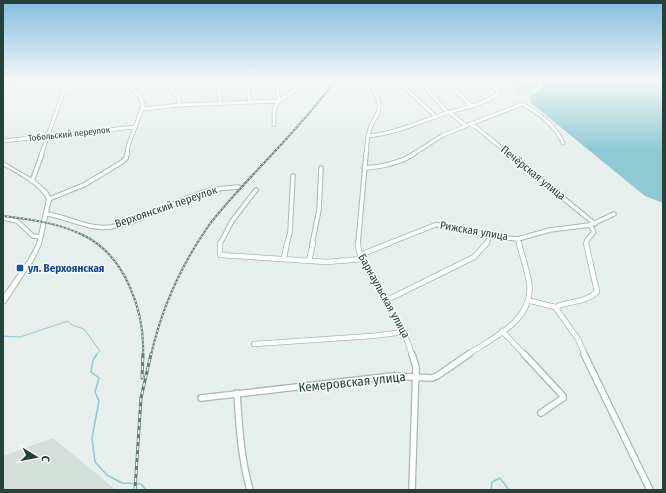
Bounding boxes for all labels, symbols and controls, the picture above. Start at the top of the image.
street label: Тобольский переулок [28,125,111,143]
street label: Печёрская улица [498,143,568,203]
street label: Верхоянский переулок [113,183,220,231]
street label: Рижская улица [439,219,509,243]
street label: Барнаульская улица [355,252,413,340]
place label: ул. Верхоянская [27,262,104,275]
marker: ул. Верхоянская [15,263,25,273]
street label: Кемеровская улица [298,369,406,395]
north arrow [16,437,56,477]
text: С [38,455,52,463]

